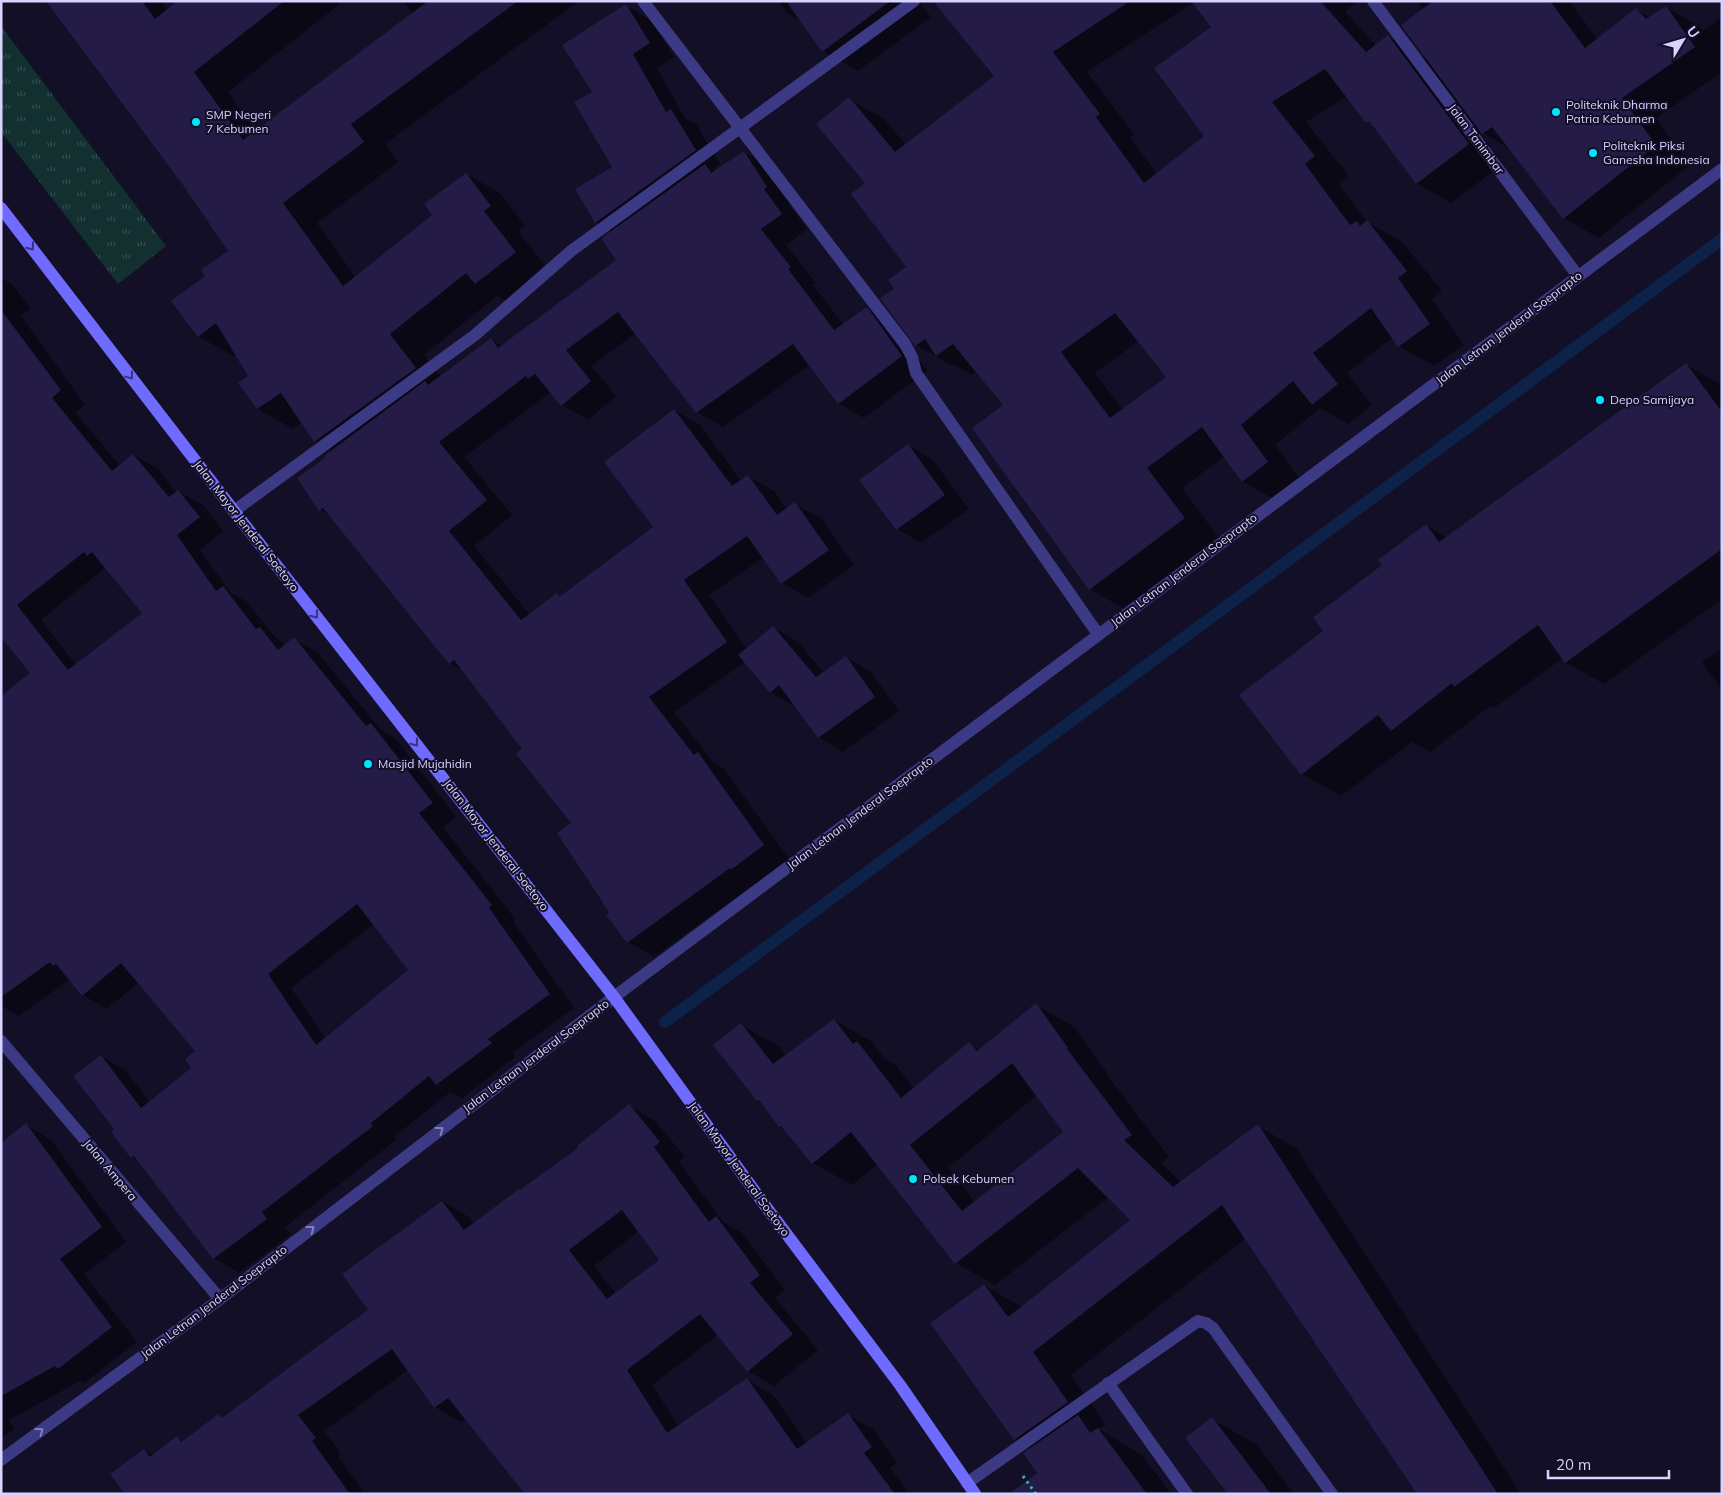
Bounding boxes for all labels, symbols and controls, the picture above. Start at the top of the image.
north arrow [1658,15,1708,65]
text: U [1683,22,1704,42]
place label: Politeknik Dharma Patria Kebumen [1566,97,1667,126]
street label: Jalan Tanimbar [1445,101,1508,177]
marker: Politeknik Dharma Patria Kebumen [1550,106,1562,118]
place label: SMP Negeri 7 Kebumen [206,107,271,136]
marker: SMP Negeri 7 Kebumen [190,116,202,128]
place label: Politeknik Piksi Ganesha Indonesia [1603,138,1710,167]
marker: Politeknik Piksi Ganesha Indonesia [1587,147,1599,159]
one-way arrow [25,241,34,251]
street label: Jalan Letnan Jenderal Soeprapto [1433,268,1585,388]
one-way arrow [124,370,133,380]
place label: Depo Samijaya [1610,392,1694,407]
marker: Depo Samijaya [1594,394,1606,406]
street label: Jalan Mayor Jenderal Soetoyo [190,457,303,595]
street label: Jalan Letnan Jenderal Soeprapto [1108,510,1260,630]
one-way arrow [309,609,318,619]
one-way arrow [410,737,418,746]
street label: Jalan Letnan Jenderal Soeprapto [784,753,936,873]
place label: Masjid Mujahidin [378,756,472,771]
marker: Masjid Mujahidin [362,758,374,770]
street label: Jalan Mayor Jenderal Soetoyo [440,776,553,914]
street label: Jalan Letnan Jenderal Soeprapto [460,996,612,1116]
street label: Jalan Mayor Jenderal Soetoyo [685,1098,793,1239]
one-way arrow [434,1127,444,1136]
street label: Jalan Ampera [80,1136,141,1204]
place label: Polsek Kebumen [923,1171,1014,1186]
marker: Polsek Kebumen [907,1173,919,1185]
one-way arrow [305,1226,315,1235]
street label: Jalan Letnan Jenderal Soeprapto [138,1242,290,1362]
one-way arrow [34,1428,44,1437]
scale bar [1548,1448,1669,1480]
text: 20 m [1556,1455,1591,1474]

